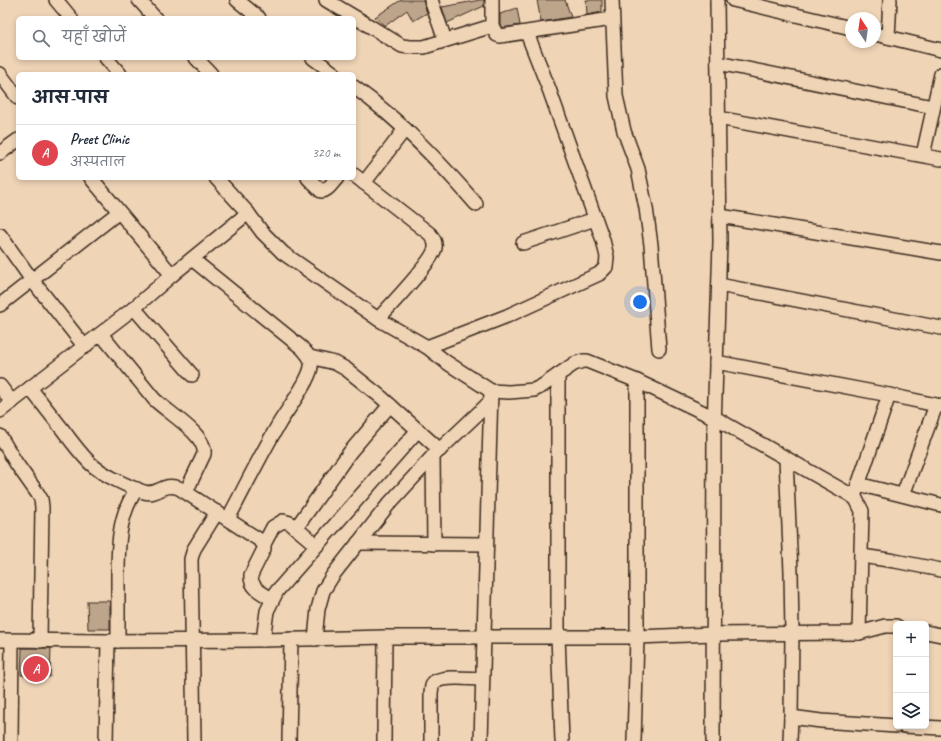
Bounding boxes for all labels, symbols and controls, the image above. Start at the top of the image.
north arrow [845,12,881,48]
search box [16,16,356,60]
icon: search [30,27,52,49]
text: यहाँ खोजें [62,28,126,47]
text: आस-पास [32,87,108,108]
text: Preet Clinic [70,130,129,149]
text: A [42,145,48,161]
text: 320 m [312,145,340,161]
text: अस्पताल [70,154,125,170]
your location [630,292,650,312]
map controls [893,621,929,729]
button: + [893,621,929,657]
pin: A [23,654,49,684]
button: − [893,657,929,693]
button: layers [893,693,929,729]

